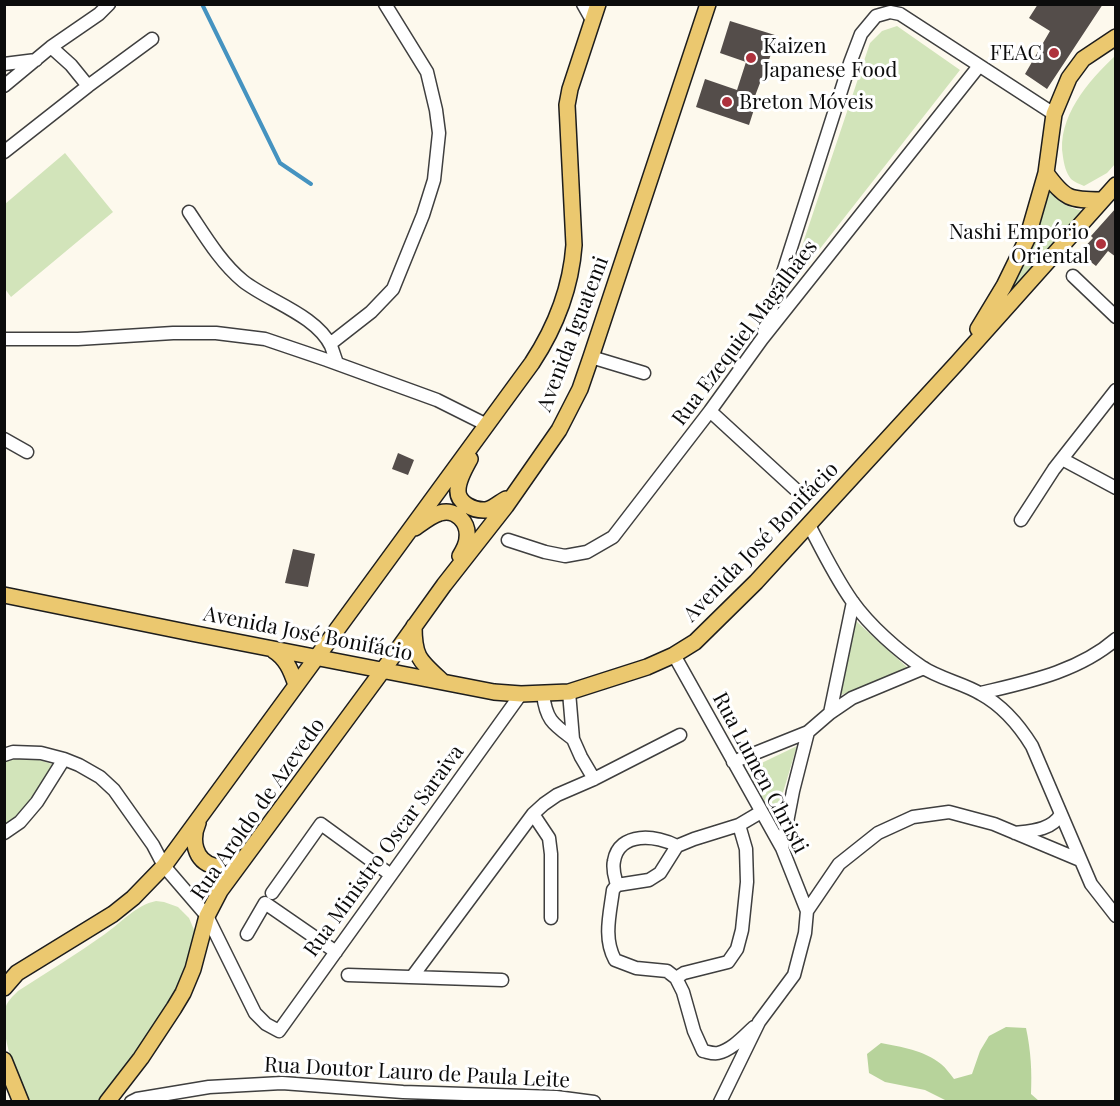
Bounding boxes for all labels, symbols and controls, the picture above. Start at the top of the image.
place label: Kaizen Japanese Food [763,33,898,83]
place label: FEAC [990,40,1042,66]
marker: FEAC [1047,46,1061,60]
marker: Kaizen Japanese Food [744,51,758,65]
place label: Breton Móveis [739,89,874,115]
marker: Breton Móveis [720,95,734,109]
place label: Nashi Empório Oriental [949,219,1089,269]
street label: Rua Ezequiel Magalhães [667,235,823,431]
marker: Nashi Empório Oriental [1094,237,1108,251]
street label: Avenida Iguatemi [532,253,614,415]
street label: Avenida José Bonifácio [678,457,844,627]
street label: Avenida José Bonifácio [201,601,415,667]
street label: Rua Lumen Christi [707,688,813,858]
street label: Rua Aroldo de Azevedo [186,713,330,905]
street label: Rua Ministro Oscar Saraiva [299,740,469,962]
street label: Rua Doutor Lauro de Paula Leite [263,1052,571,1094]

